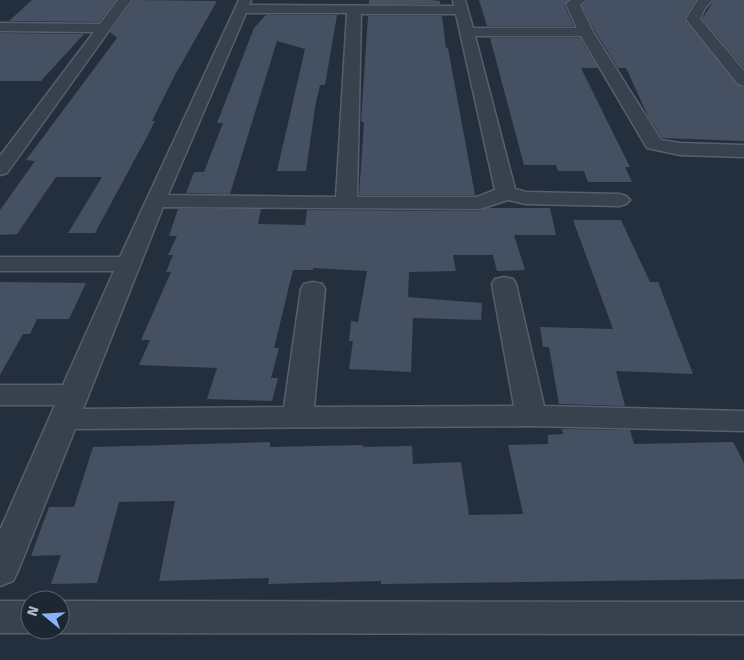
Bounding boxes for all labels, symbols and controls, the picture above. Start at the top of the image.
north arrow [20,590,70,640]
text: N [24,604,43,618]

